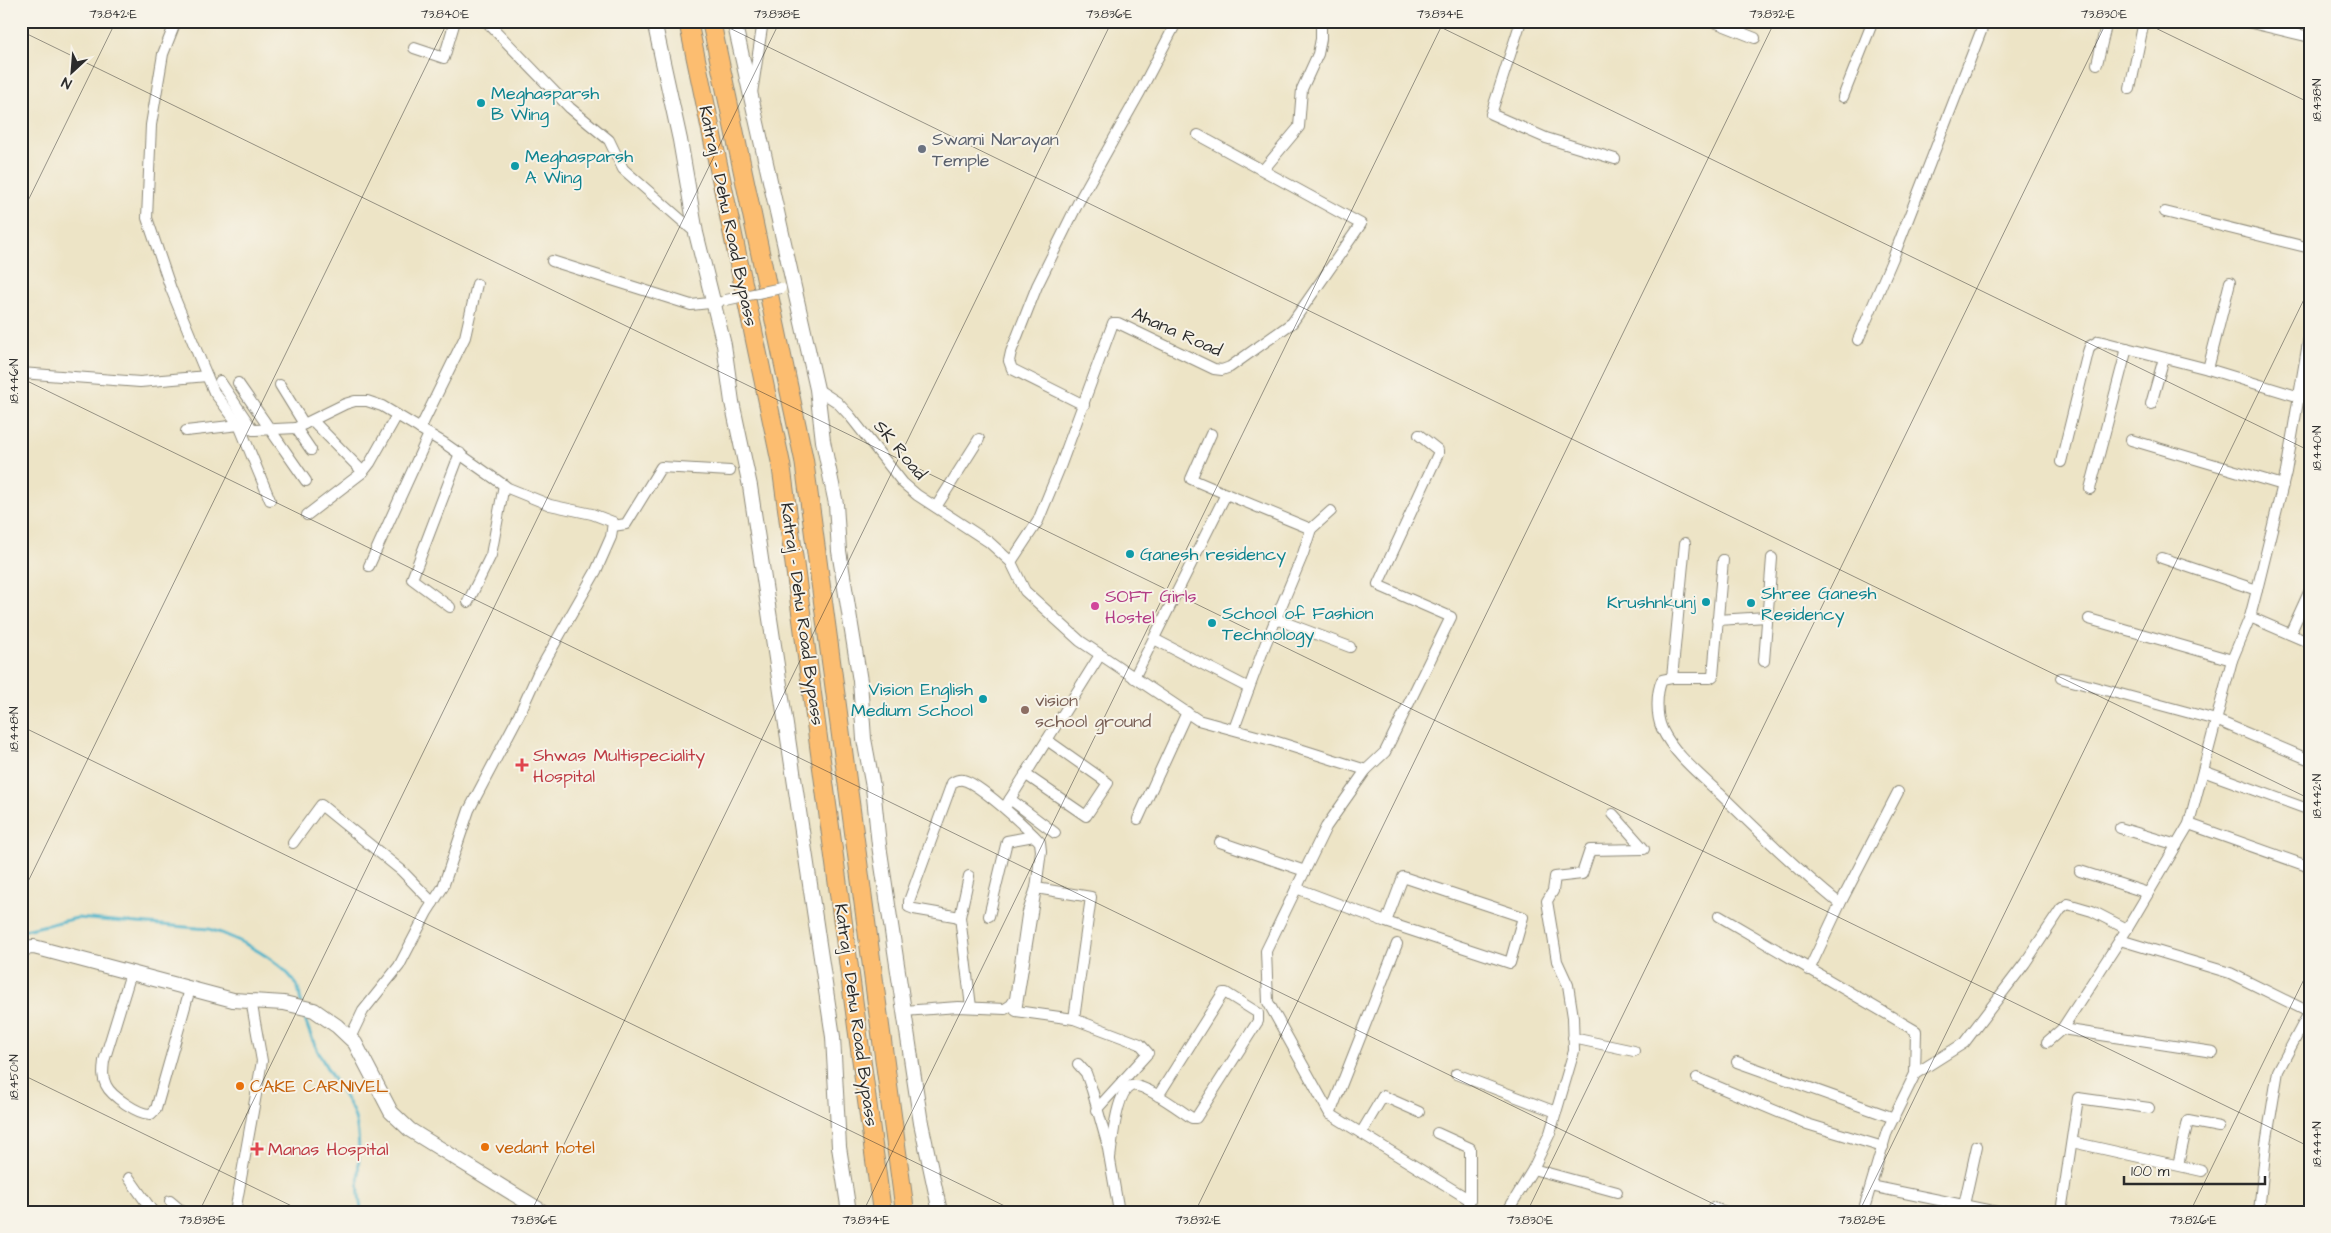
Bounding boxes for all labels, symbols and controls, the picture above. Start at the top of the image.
text: 73.842°E [89,6,137,23]
text: 73.840°E [421,6,469,23]
text: 73.838°E [754,6,800,23]
text: 73.836°E [1086,6,1132,23]
text: 73.834°E [1417,6,1463,23]
text: 73.832°E [1749,6,1795,23]
text: 73.830°E [2081,6,2127,23]
north arrow [48,48,98,98]
text: N [58,72,75,94]
text: 18.438°N [2309,78,2326,122]
place label: Meghasparsh B Wing [491,81,599,128]
marker: Meghasparsh B Wing [475,97,487,109]
street label: Katraj - Dehu Road Bypass [691,103,764,329]
place label: Swami Narayan Temple [932,127,1059,173]
marker: Swami Narayan Temple [916,143,928,155]
place label: Meghasparsh A Wing [525,144,633,191]
marker: Meghasparsh A Wing [509,160,521,172]
street label: Ahana Road [1128,301,1226,363]
text: 18.446°N [6,358,23,404]
street label: SK Road [868,415,932,485]
text: 18.440°N [2309,425,2326,471]
street label: Katraj - Dehu Road Bypass [773,501,830,727]
place label: Ganesh residency [1140,542,1286,568]
marker: Ganesh residency [1124,548,1136,560]
place label: Shree Ganesh Residency [1761,581,1876,628]
place label: SOFT Girls Hostel [1105,584,1197,630]
place label: Krushnkunj [1607,590,1697,615]
marker: Krushnkunj [1700,596,1712,608]
marker: Shree Ganesh Residency [1745,597,1757,609]
marker: SOFT Girls Hostel [1089,600,1101,612]
place label: School of Fashion Technology [1222,601,1374,648]
marker: School of Fashion Technology [1206,617,1218,629]
place label: Vision English Medium School [851,677,973,723]
place label: vision school ground [1035,688,1151,735]
marker: Vision English Medium School [977,693,989,705]
marker: vision school ground [1019,704,1031,716]
text: 18.448°N [6,706,23,752]
place label: Shwas Multispeciality Hospital [533,743,705,789]
marker: Shwas Multispeciality Hospital [515,758,529,772]
text: 18.442°N [2309,773,2326,818]
street label: Katraj - Dehu Road Bypass [827,902,884,1128]
text: 18.450°N [6,1054,23,1100]
place label: CAKE CARNIVEL [250,1074,389,1099]
marker: CAKE CARNIVEL [234,1080,246,1092]
text: 18.444°N [2309,1121,2326,1167]
place label: vedant hotel [495,1135,595,1160]
place label: Manas Hospital [268,1137,389,1162]
marker: vedant hotel [479,1141,491,1153]
marker: Manas Hospital [250,1142,264,1156]
scale bar [2124,1153,2265,1185]
text: 100 m [2131,1161,2170,1182]
text: 73.838°E [179,1212,225,1229]
text: 73.836°E [511,1212,557,1229]
text: 73.834°E [843,1212,889,1229]
text: 73.832°E [1175,1212,1221,1229]
text: 73.830°E [1507,1212,1553,1229]
text: 73.828°E [1838,1212,1886,1229]
text: 73.826°E [2169,1212,2217,1229]

